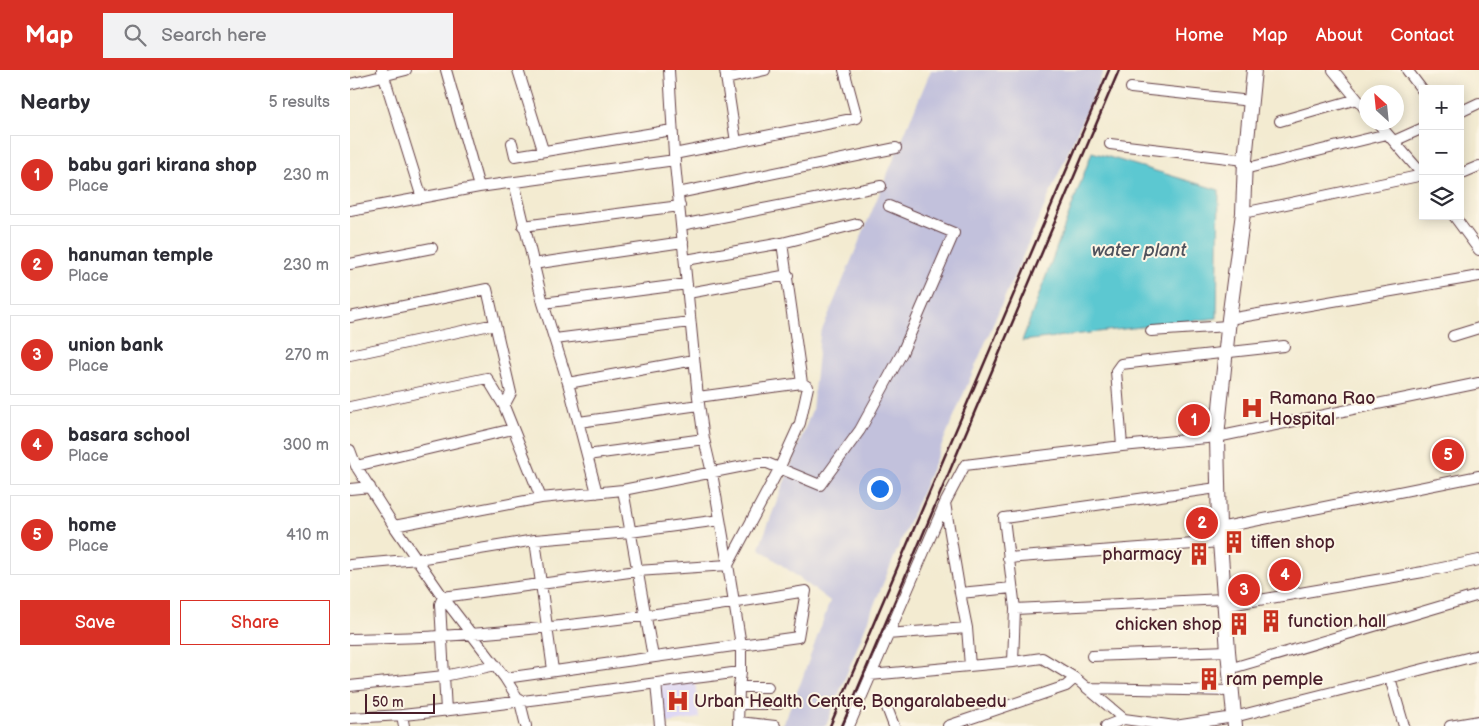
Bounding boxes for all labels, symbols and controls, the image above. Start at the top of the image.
search box [103,13,453,58]
text: Map [25,21,73,50]
icon: search [121,21,149,49]
text: Search here [161,24,267,47]
text: Home [1175,25,1224,46]
text: Map [1252,25,1288,46]
text: About [1316,25,1363,46]
text: Contact [1391,25,1454,46]
north arrow [1359,85,1404,130]
map controls [1419,85,1464,220]
button: + [1419,85,1464,130]
text: Nearby [20,90,90,115]
text: 5 results [268,93,330,112]
button: − [1419,130,1464,175]
text: babu gari kirana shop [68,154,257,177]
text: 1 [34,166,40,185]
text: 230 m [283,166,329,185]
button: layers [1419,175,1464,220]
text: Place [68,177,109,196]
water label: water plant [1092,239,1187,262]
text: hanuman temple [68,244,213,267]
text: 2 [32,256,42,275]
text: 230 m [283,256,329,275]
text: Place [68,267,109,286]
text: union bank [68,334,163,357]
text: 3 [32,346,42,365]
text: 270 m [285,346,329,365]
text: Place [68,357,109,376]
place label: Ramana Rao Hospital [1269,388,1375,430]
hospital icon: Ramana Rao Hospital [1239,395,1265,421]
pin: 1 [1178,401,1210,439]
text: basara school [68,424,190,447]
text: 4 [32,436,42,455]
text: 300 m [283,436,329,455]
pin: 5 [1432,436,1464,474]
text: Place [68,447,109,466]
your location [867,476,893,502]
pin: 2 [1186,504,1218,542]
text: home [68,514,116,537]
text: 5 [32,526,42,545]
text: 410 m [286,526,329,545]
building icon: tiffen shop [1221,529,1247,555]
place label: tiffen shop [1251,532,1335,553]
text: Place [68,537,109,556]
building icon: pharmacy [1186,541,1212,567]
place label: pharmacy [1102,544,1183,565]
pin: 4 [1269,556,1301,594]
pin: 3 [1228,571,1260,609]
button: Save [20,600,170,645]
button: Share [180,600,330,645]
building icon: function hall [1258,608,1284,634]
building icon: chicken shop [1226,611,1252,637]
place label: function hall [1288,611,1386,632]
place label: chicken shop [1115,614,1222,635]
building icon: ram pemple [1196,666,1222,692]
place label: ram pemple [1226,669,1323,690]
hospital icon: Urban Health Centre, Bongaralabeedu [665,688,691,714]
scale bar [365,691,435,714]
place label: Urban Health Centre, Bongaralabeedu [694,691,1007,712]
text: 50 m [372,694,404,711]

